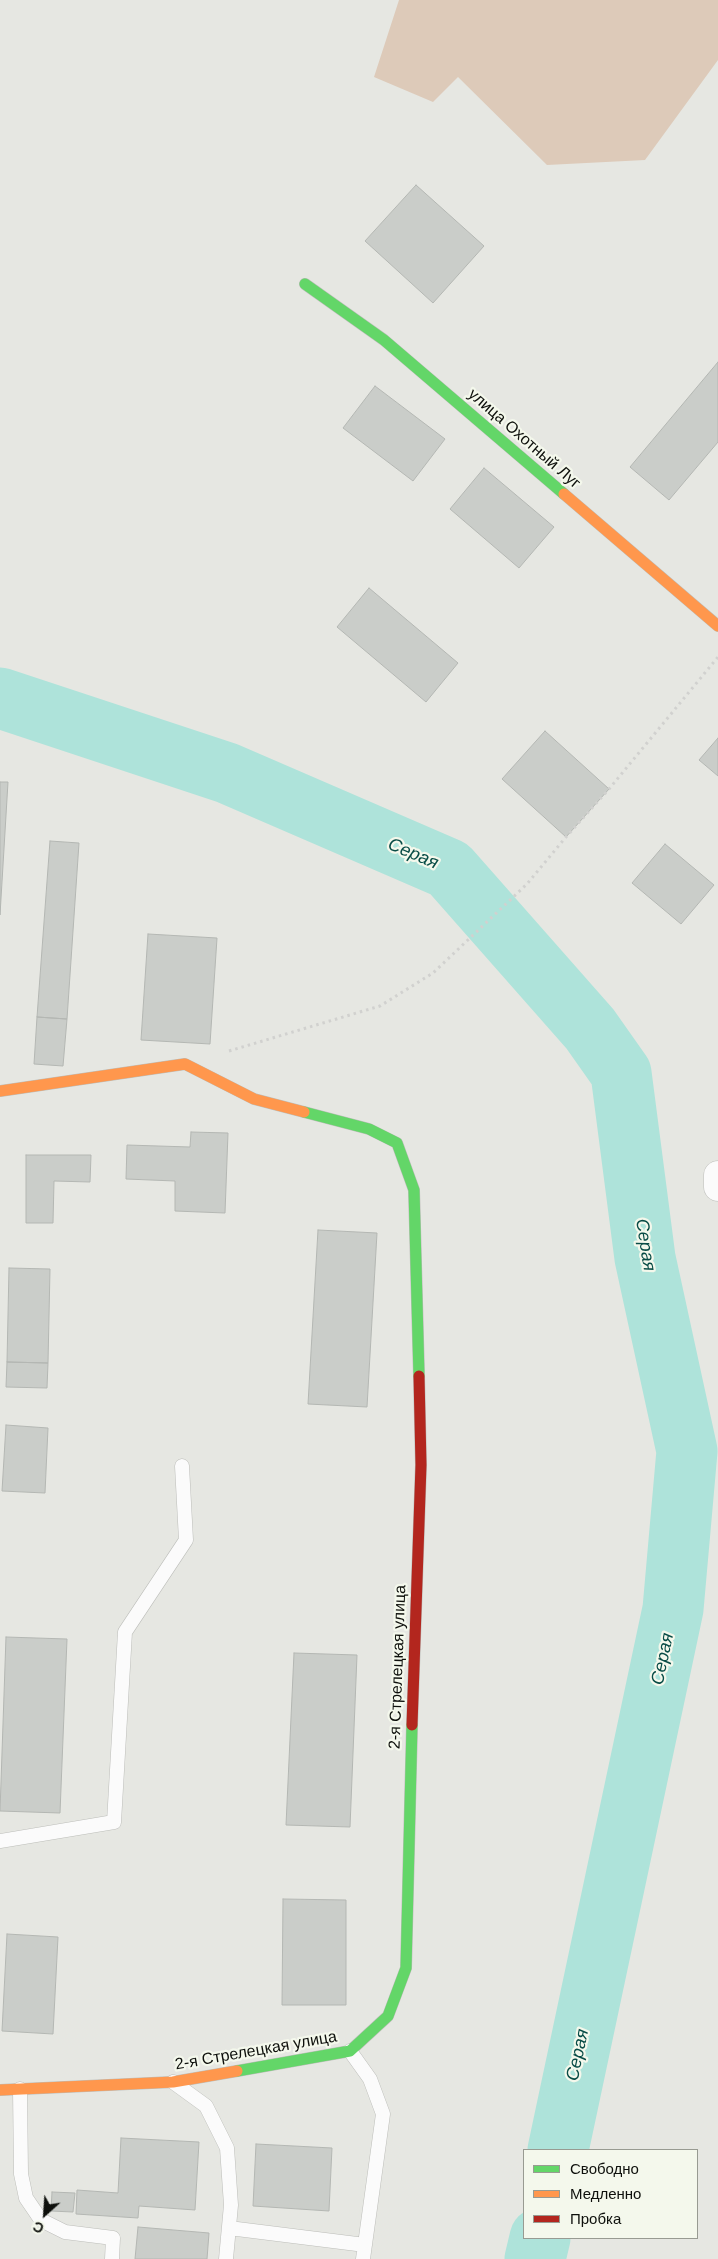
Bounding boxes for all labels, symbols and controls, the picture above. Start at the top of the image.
street label: улица Охотный Луг [464,385,584,493]
water label: Серая [385,834,441,874]
water label: Серая [630,1217,660,1273]
street label: 2-я Стрелецкая улица [386,1585,410,1749]
water label: Серая [647,1631,679,1687]
street label: 2-я Стрелецкая улица [173,2027,339,2075]
water label: Серая [562,2027,594,2083]
legend [523,2149,698,2239]
text: Свободно [570,2160,639,2177]
text: Медленно [570,2185,641,2202]
north arrow [20,2189,70,2239]
text: Пробка [570,2210,621,2227]
text: С [30,2218,46,2237]

